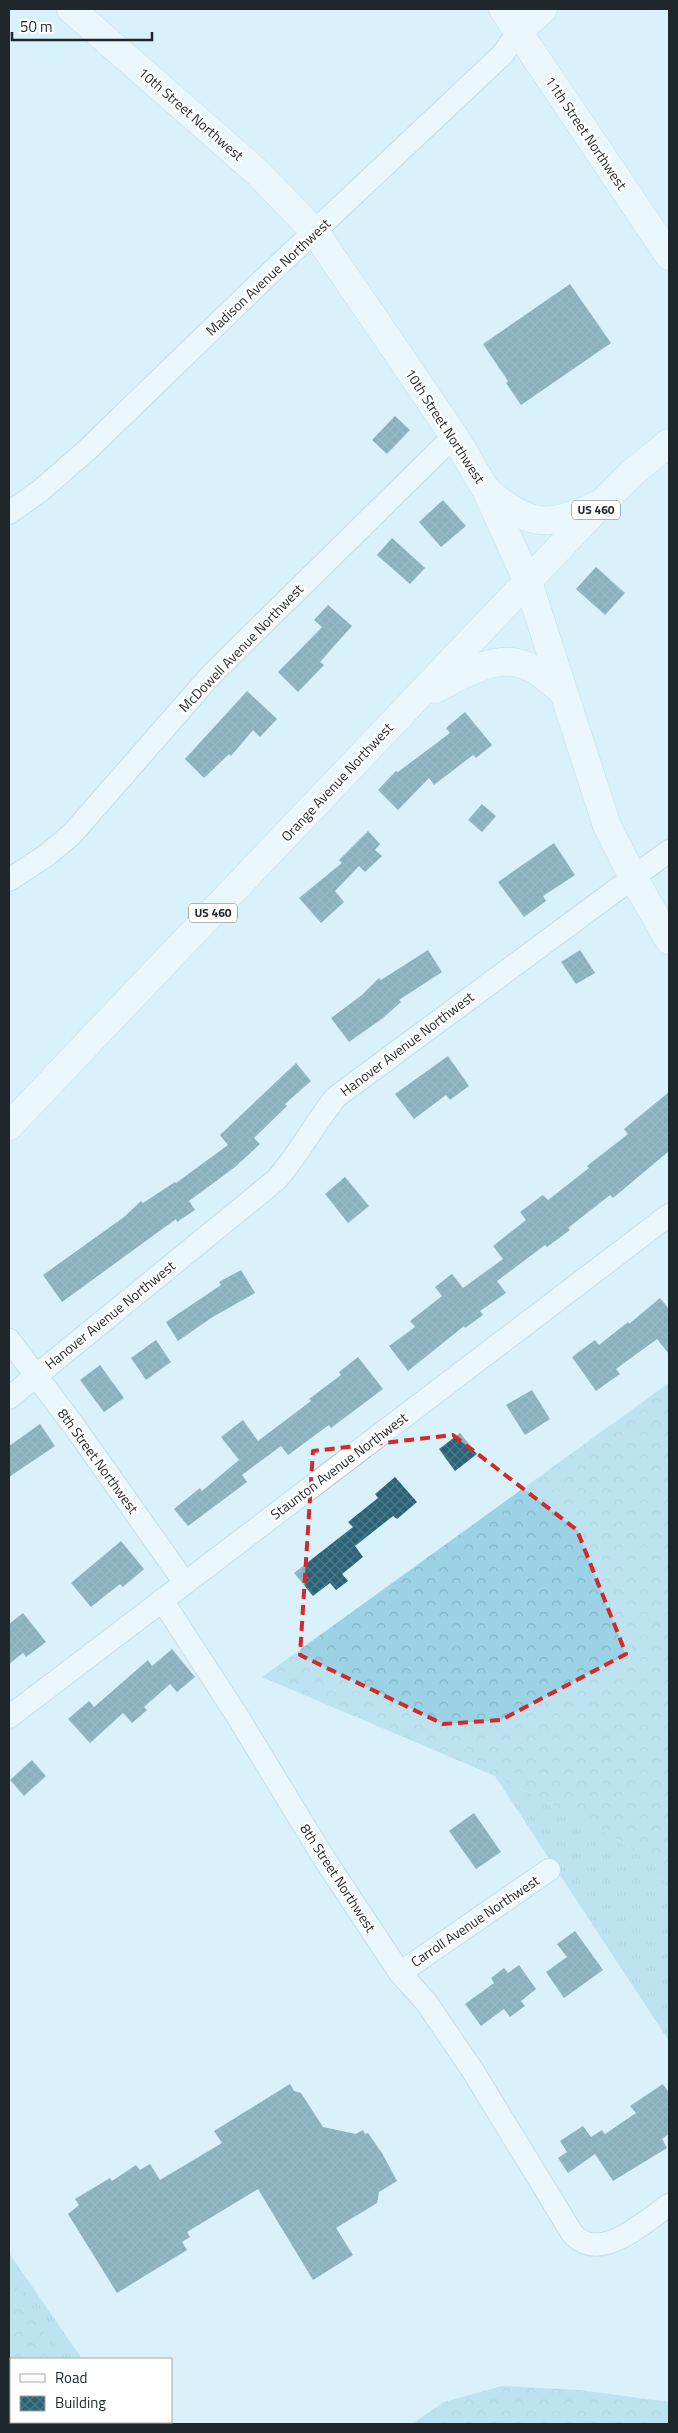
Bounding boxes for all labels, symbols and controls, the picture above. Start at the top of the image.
scale bar [12,10,152,42]
text: 50 m [20,15,53,38]
street label: 10th Street Northwest [134,62,249,165]
street label: 11th Street Northwest [540,72,632,194]
street label: Madison Avenue Northwest [201,213,335,340]
street label: 10th Street Northwest [400,364,491,487]
road number: US 460 [572,500,620,520]
street label: McDowell Avenue Northwest [174,579,308,717]
street label: Orange Avenue Northwest [276,717,398,846]
road number: US 460 [189,904,237,922]
street label: Hanover Avenue Northwest [335,986,478,1101]
street label: Hanover Avenue Northwest [40,1255,180,1374]
street label: 8th Street Northwest [53,1404,144,1518]
street label: Staunton Avenue Northwest [266,1407,412,1524]
street label: 8th Street Northwest [295,1819,381,1936]
street label: Carroll Avenue Northwest [406,1870,543,1972]
legend [10,2358,172,2423]
text: Road [55,2366,87,2389]
text: Building [55,2391,106,2414]

